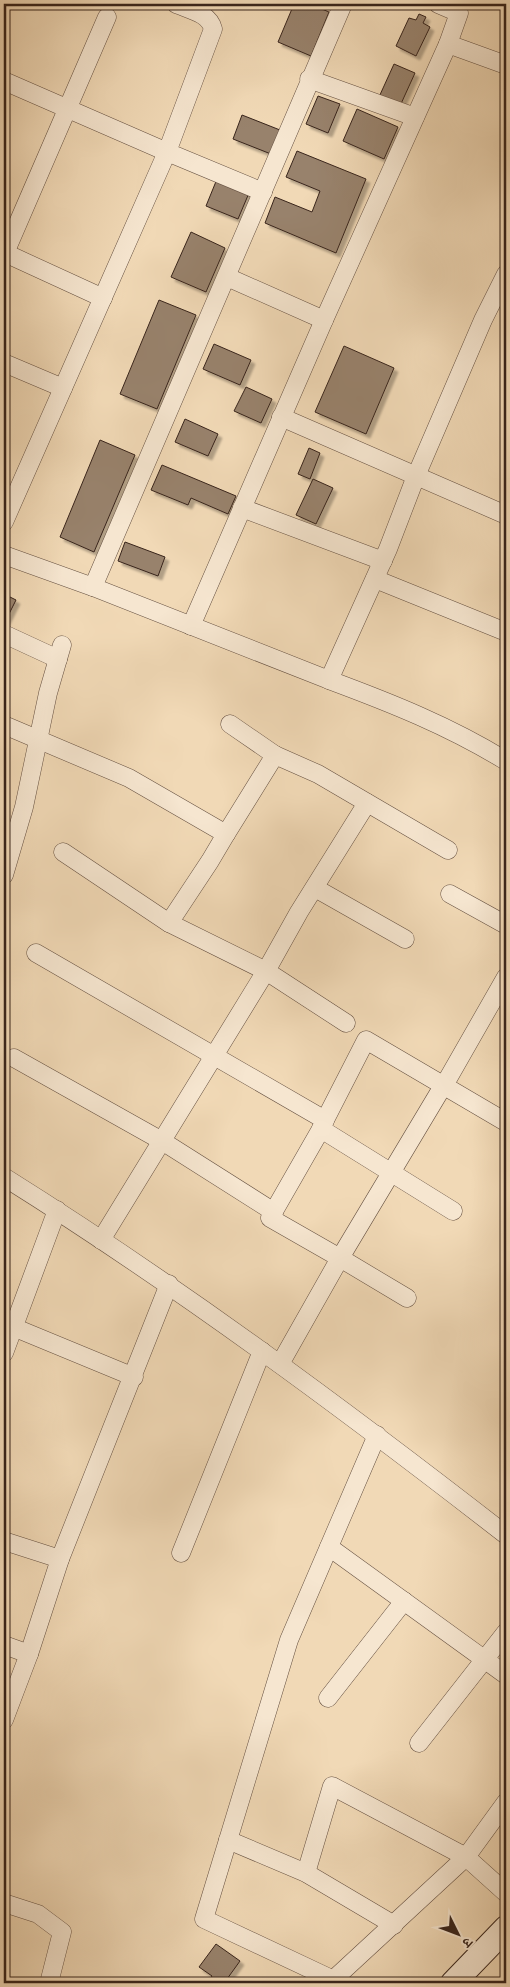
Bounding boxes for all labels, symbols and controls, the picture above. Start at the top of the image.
north arrow [432,1910,482,1960]
text: उ [457,1933,478,1953]

